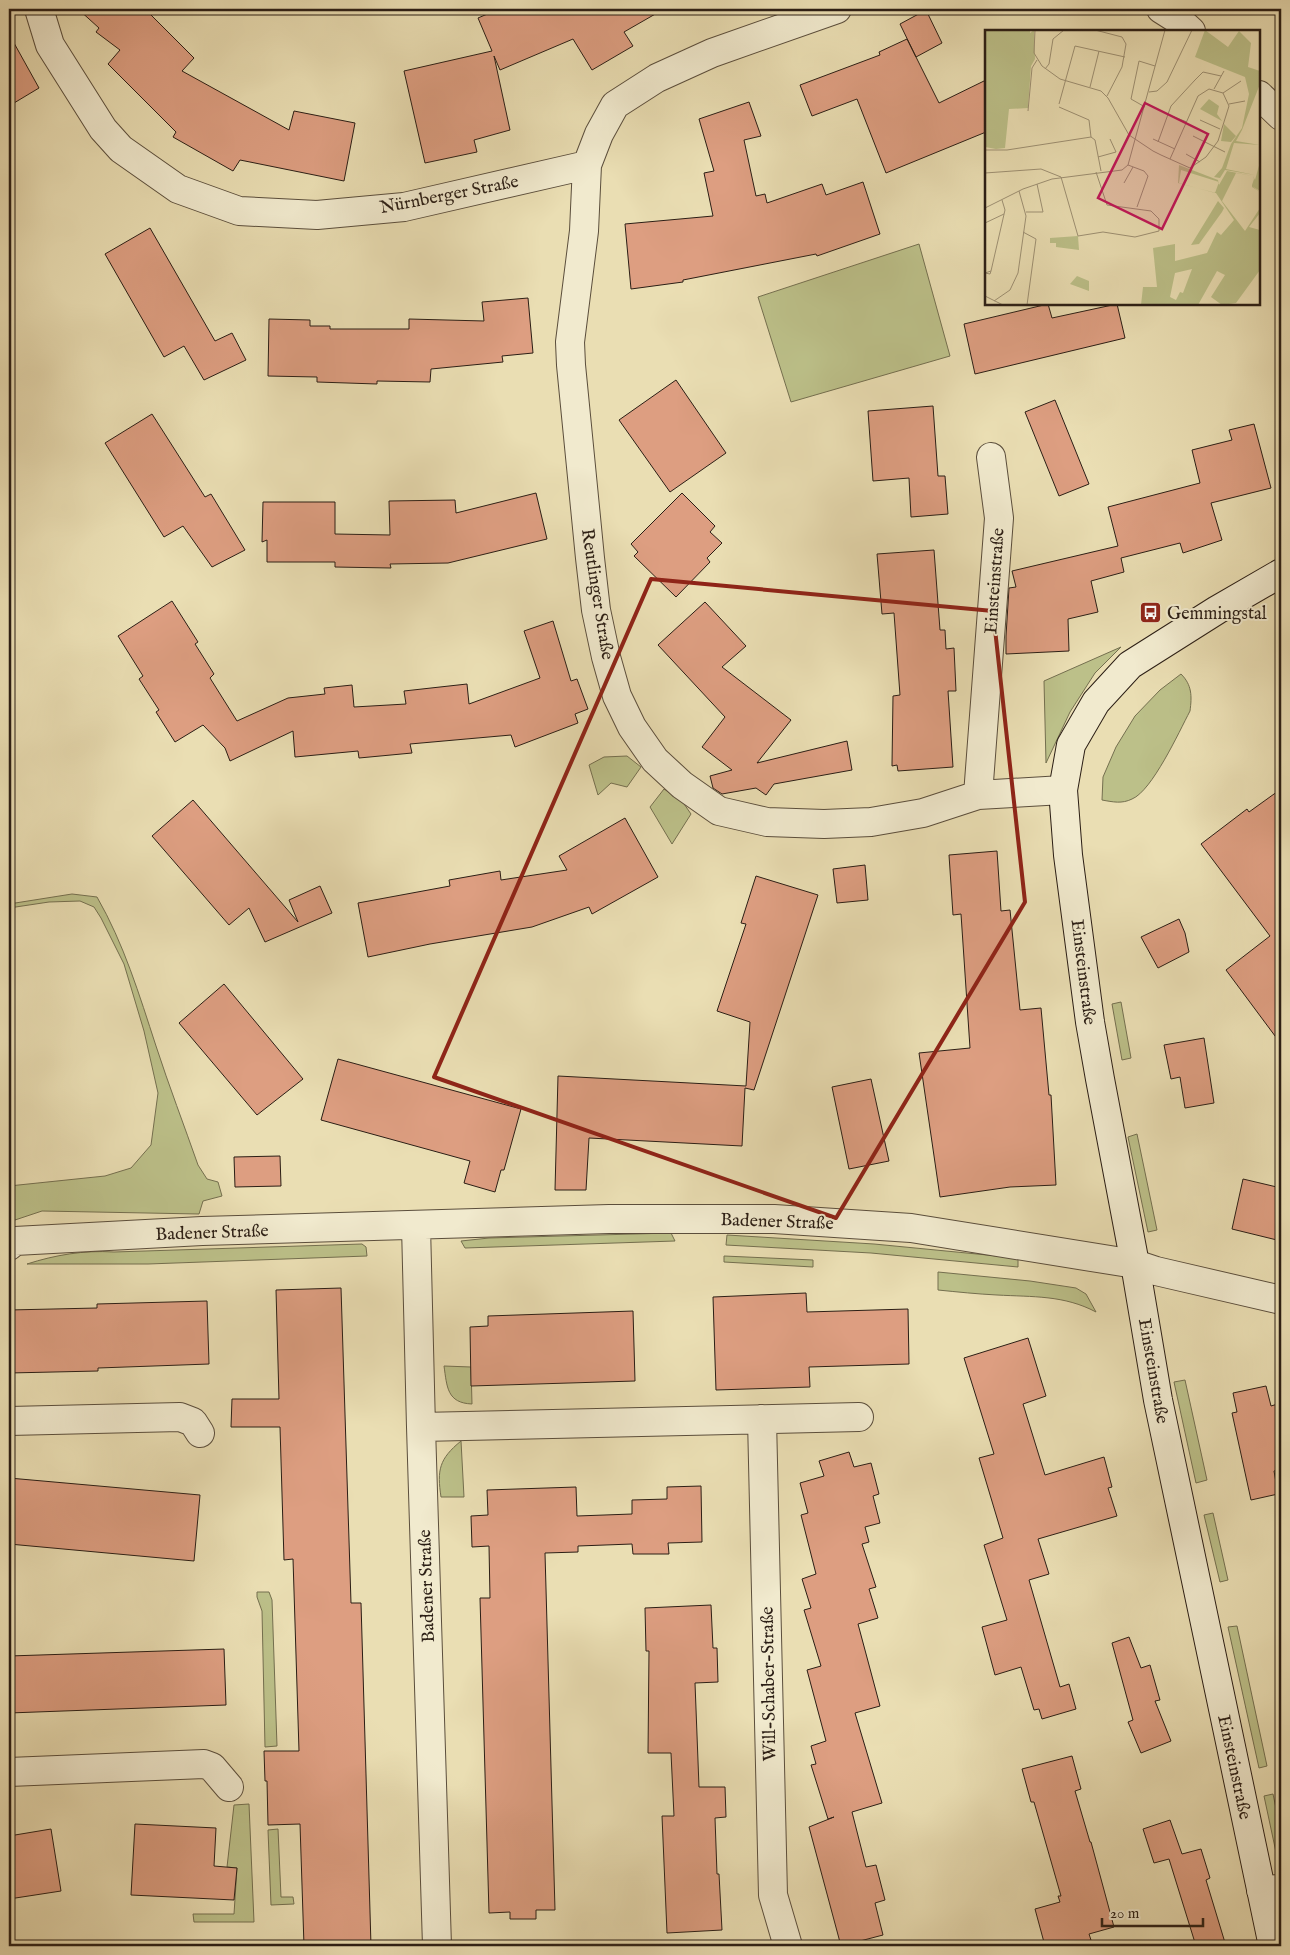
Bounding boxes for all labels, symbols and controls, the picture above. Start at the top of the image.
inset map [985,30,1260,305]
street label: Nürnberger Straße [378,171,521,220]
street label: Reutlinger Straße [575,527,618,662]
street label: Einsteinstraße [980,527,1011,635]
bus stop icon: Gemmingstal [1139,601,1163,625]
place label: Gemmingstal [1167,603,1267,626]
street label: Einsteinstraße [1065,918,1100,1026]
street label: Badener Straße [720,1209,834,1236]
street label: Badener Straße [155,1220,269,1247]
street label: Einsteinstraße [1132,1317,1173,1426]
street label: Badener Straße [414,1529,441,1643]
street label: Will-Schaber-Straße [757,1606,782,1762]
street label: Einsteinstraße [1211,1713,1256,1822]
scale bar [1102,1895,1204,1927]
text: 20 m [1110,1904,1140,1923]

